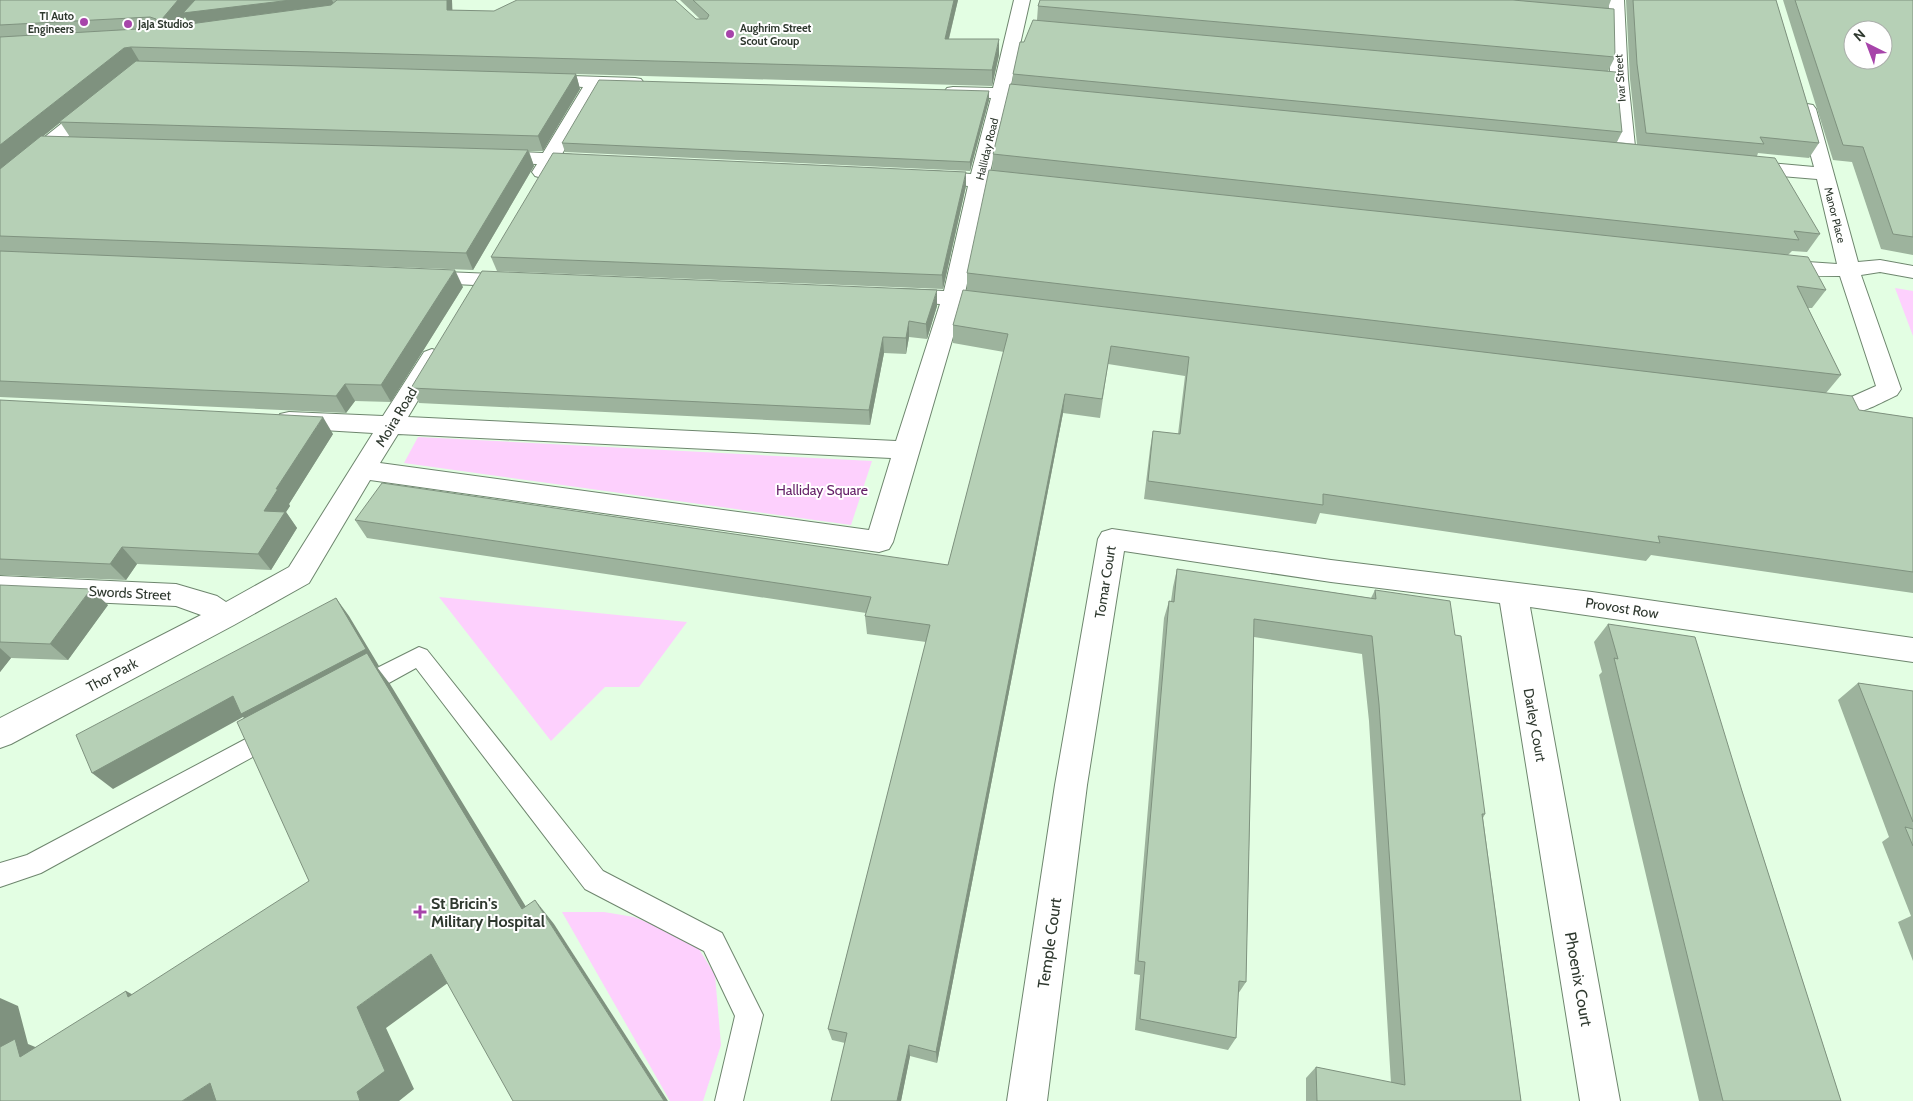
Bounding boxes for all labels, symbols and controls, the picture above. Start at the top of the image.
place label: TI Auto Engineers [28,9,74,36]
marker: TI Auto Engineers [78,16,90,28]
place label: JaJa Studios [137,17,194,31]
marker: JaJa Studios [122,18,134,30]
north arrow [1843,20,1893,70]
place label: Aughrim Street Scout Group [740,21,812,48]
text: N [1850,25,1869,45]
marker: Aughrim Street Scout Group [724,28,736,40]
street label: Ivar Street [1611,54,1629,102]
street label: Halliday Road [973,116,1001,182]
street label: Manor Place [1821,186,1849,245]
street label: Moira Road [371,384,421,450]
park label: Halliday Square [776,481,868,499]
street label: Tomar Court [1090,544,1120,620]
street label: Swords Street [88,582,172,604]
street label: Provost Row [1584,593,1660,623]
street label: Thor Park [83,654,141,696]
street label: Darley Court [1520,687,1550,763]
place label: St Bricin's Military Hospital [431,894,545,931]
street label: Temple Court [1034,896,1065,990]
marker: St Bricin's Military Hospital [413,905,427,919]
street label: Phoenix Court [1561,930,1596,1028]

